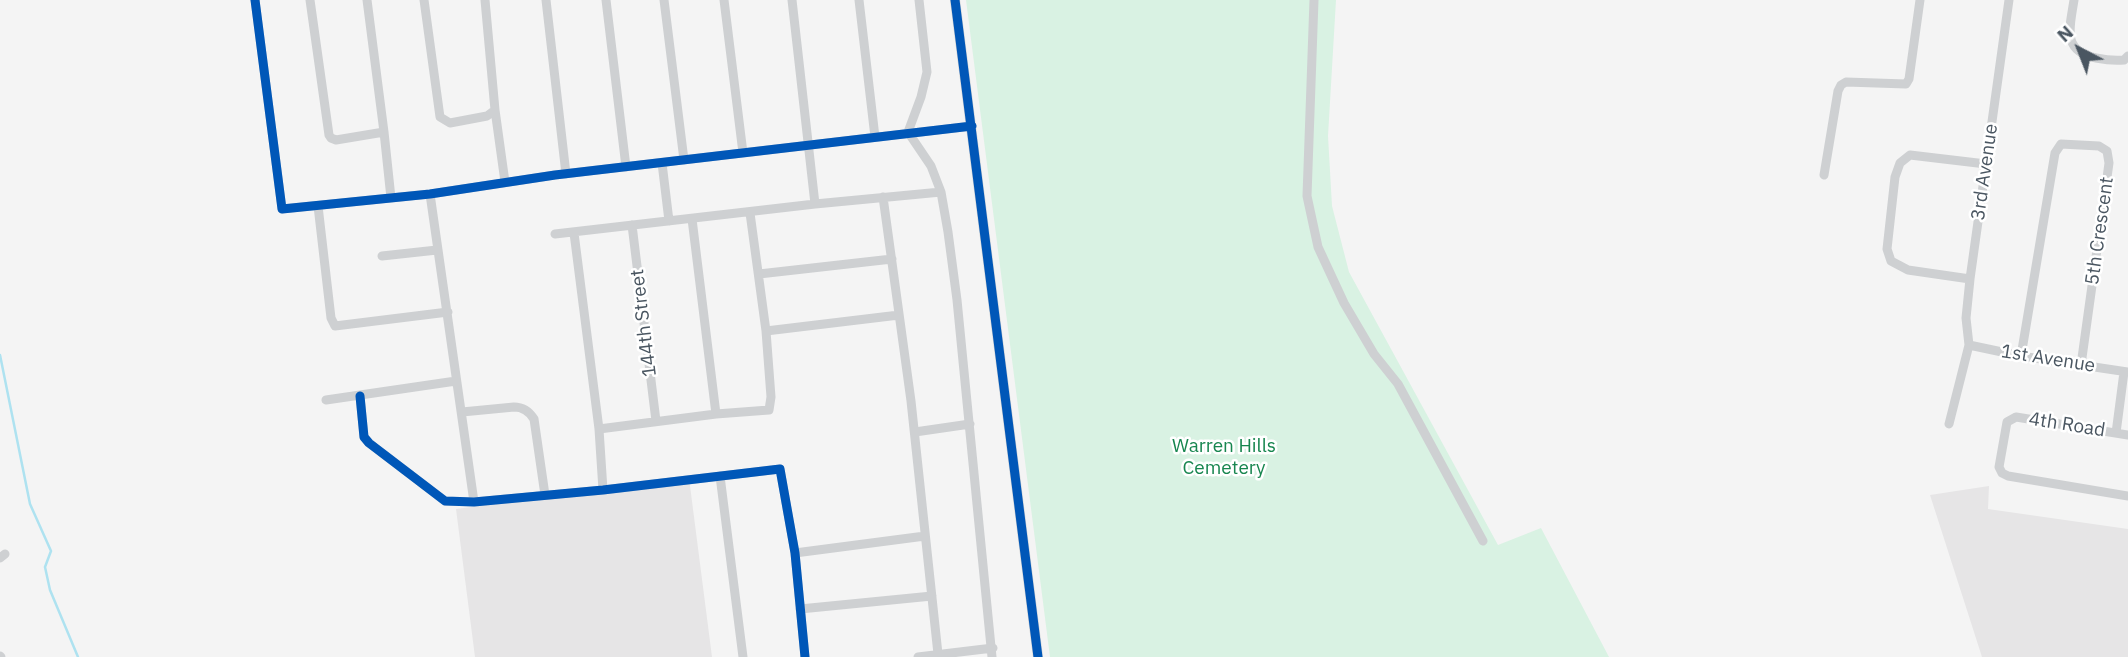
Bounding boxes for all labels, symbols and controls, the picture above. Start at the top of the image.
north arrow [2044,14,2114,84]
text: N [2052,20,2078,47]
street label: 3rd Avenue [1967,122,2003,222]
street label: 5th Crescent [2081,175,2119,287]
street label: 144th Street [626,268,662,378]
street label: 1st Avenue [1999,340,2097,378]
street label: 4th Road [2027,408,2107,442]
park label: Warren Hills Cemetery [1172,436,1276,480]

